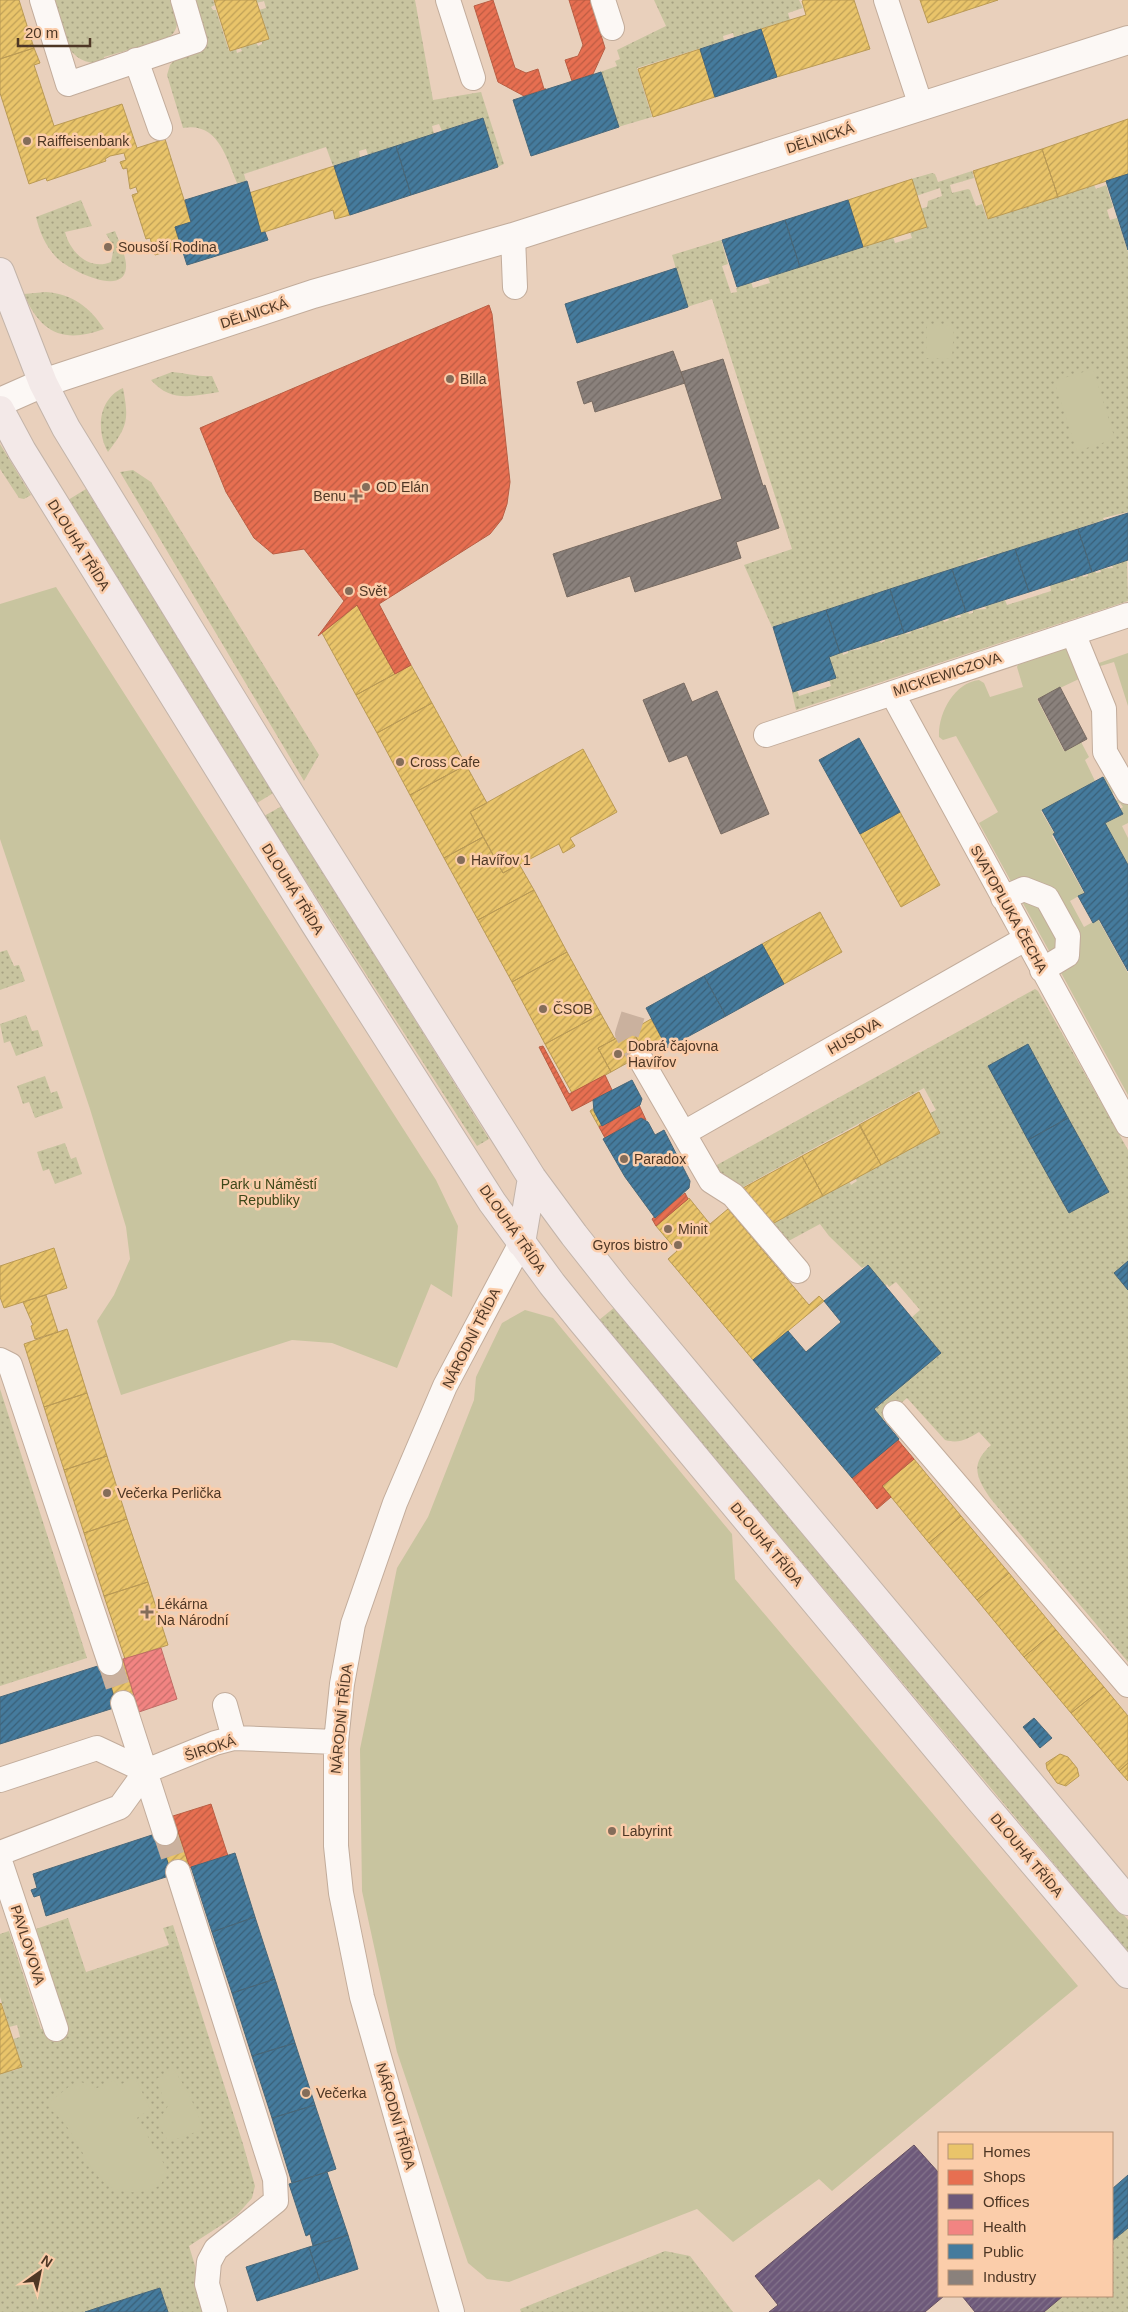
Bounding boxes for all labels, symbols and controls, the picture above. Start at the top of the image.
scale bar [18,15,90,47]
text: 20 m [25,24,58,41]
street label: DĚLNICKÁ [784,119,856,156]
place label: Raiffeisenbank [37,133,130,149]
marker: Raiffeisenbank [21,135,33,147]
place label: Sousoší Rodina [118,239,217,255]
marker: Sousoší Rodina [102,241,114,253]
street label: DĚLNICKÁ [218,294,290,331]
place label: Billa [460,371,487,387]
marker: Billa [444,373,456,385]
place label: OD Elán [376,479,429,495]
marker: OD Elán [360,481,372,493]
place label: Benu [313,488,346,504]
marker: Benu [350,490,362,502]
street label: DLOUHÁ TŘÍDA [45,497,114,594]
place label: Svět [359,583,387,599]
marker: Svět [343,585,355,597]
street label: MICKIEWICZOVA [891,649,1004,699]
place label: Cross Cafe [410,754,480,770]
marker: Cross Cafe [394,756,406,768]
street label: DLOUHÁ TŘÍDA [259,841,328,938]
street label: SVATOPLUKA ČECHA [967,843,1051,976]
place label: Havířov 1 [471,852,531,868]
marker: Havířov 1 [455,854,467,866]
place label: ČSOB [553,1001,593,1017]
marker: ČSOB [537,1003,549,1015]
street label: HUSOVA [825,1014,884,1057]
place label: Dobrá čajovna Havířov [628,1038,718,1070]
marker: Dobrá čajovna Havířov [612,1048,624,1060]
place label: Paradox [634,1151,686,1167]
marker: Paradox [618,1153,630,1165]
park label: Park u Náměstí Republiky [221,1176,317,1208]
street label: DLOUHÁ TŘÍDA [477,1182,550,1277]
place label: Minit [678,1221,708,1237]
marker: Minit [662,1223,674,1235]
place label: Gyros bistro [593,1237,668,1253]
marker: Gyros bistro [672,1239,684,1251]
street label: NÁRODNÍ TŘÍDA [439,1285,503,1391]
place label: Večerka Perlička [117,1485,221,1501]
marker: Večerka Perlička [101,1487,113,1499]
street label: DLOUHÁ TŘÍDA [727,1499,807,1589]
place label: Lékárna Na Národní [157,1596,229,1628]
marker: Lékárna Na Národní [141,1606,153,1618]
street label: NÁRODNÍ TŘÍDA [327,1663,355,1775]
street label: ŠIROKÁ [182,1732,238,1764]
street label: DLOUHÁ TŘÍDA [987,1810,1067,1900]
place label: Labyrint [622,1823,672,1839]
marker: Labyrint [606,1825,618,1837]
street label: PAVLOVOVA [8,1903,49,1987]
street label: NÁRODNÍ TŘÍDA [373,2061,419,2172]
place label: Večerka [316,2085,367,2101]
marker: Večerka [300,2087,312,2099]
legend [938,2132,1113,2297]
text: Homes [983,2143,1031,2160]
text: Shops [983,2168,1026,2185]
text: Offices [983,2193,1029,2210]
text: Health [983,2218,1026,2235]
text: Public [983,2243,1024,2260]
north arrow [15,2247,65,2297]
text: N [38,2252,56,2271]
text: Industry [983,2268,1037,2285]

